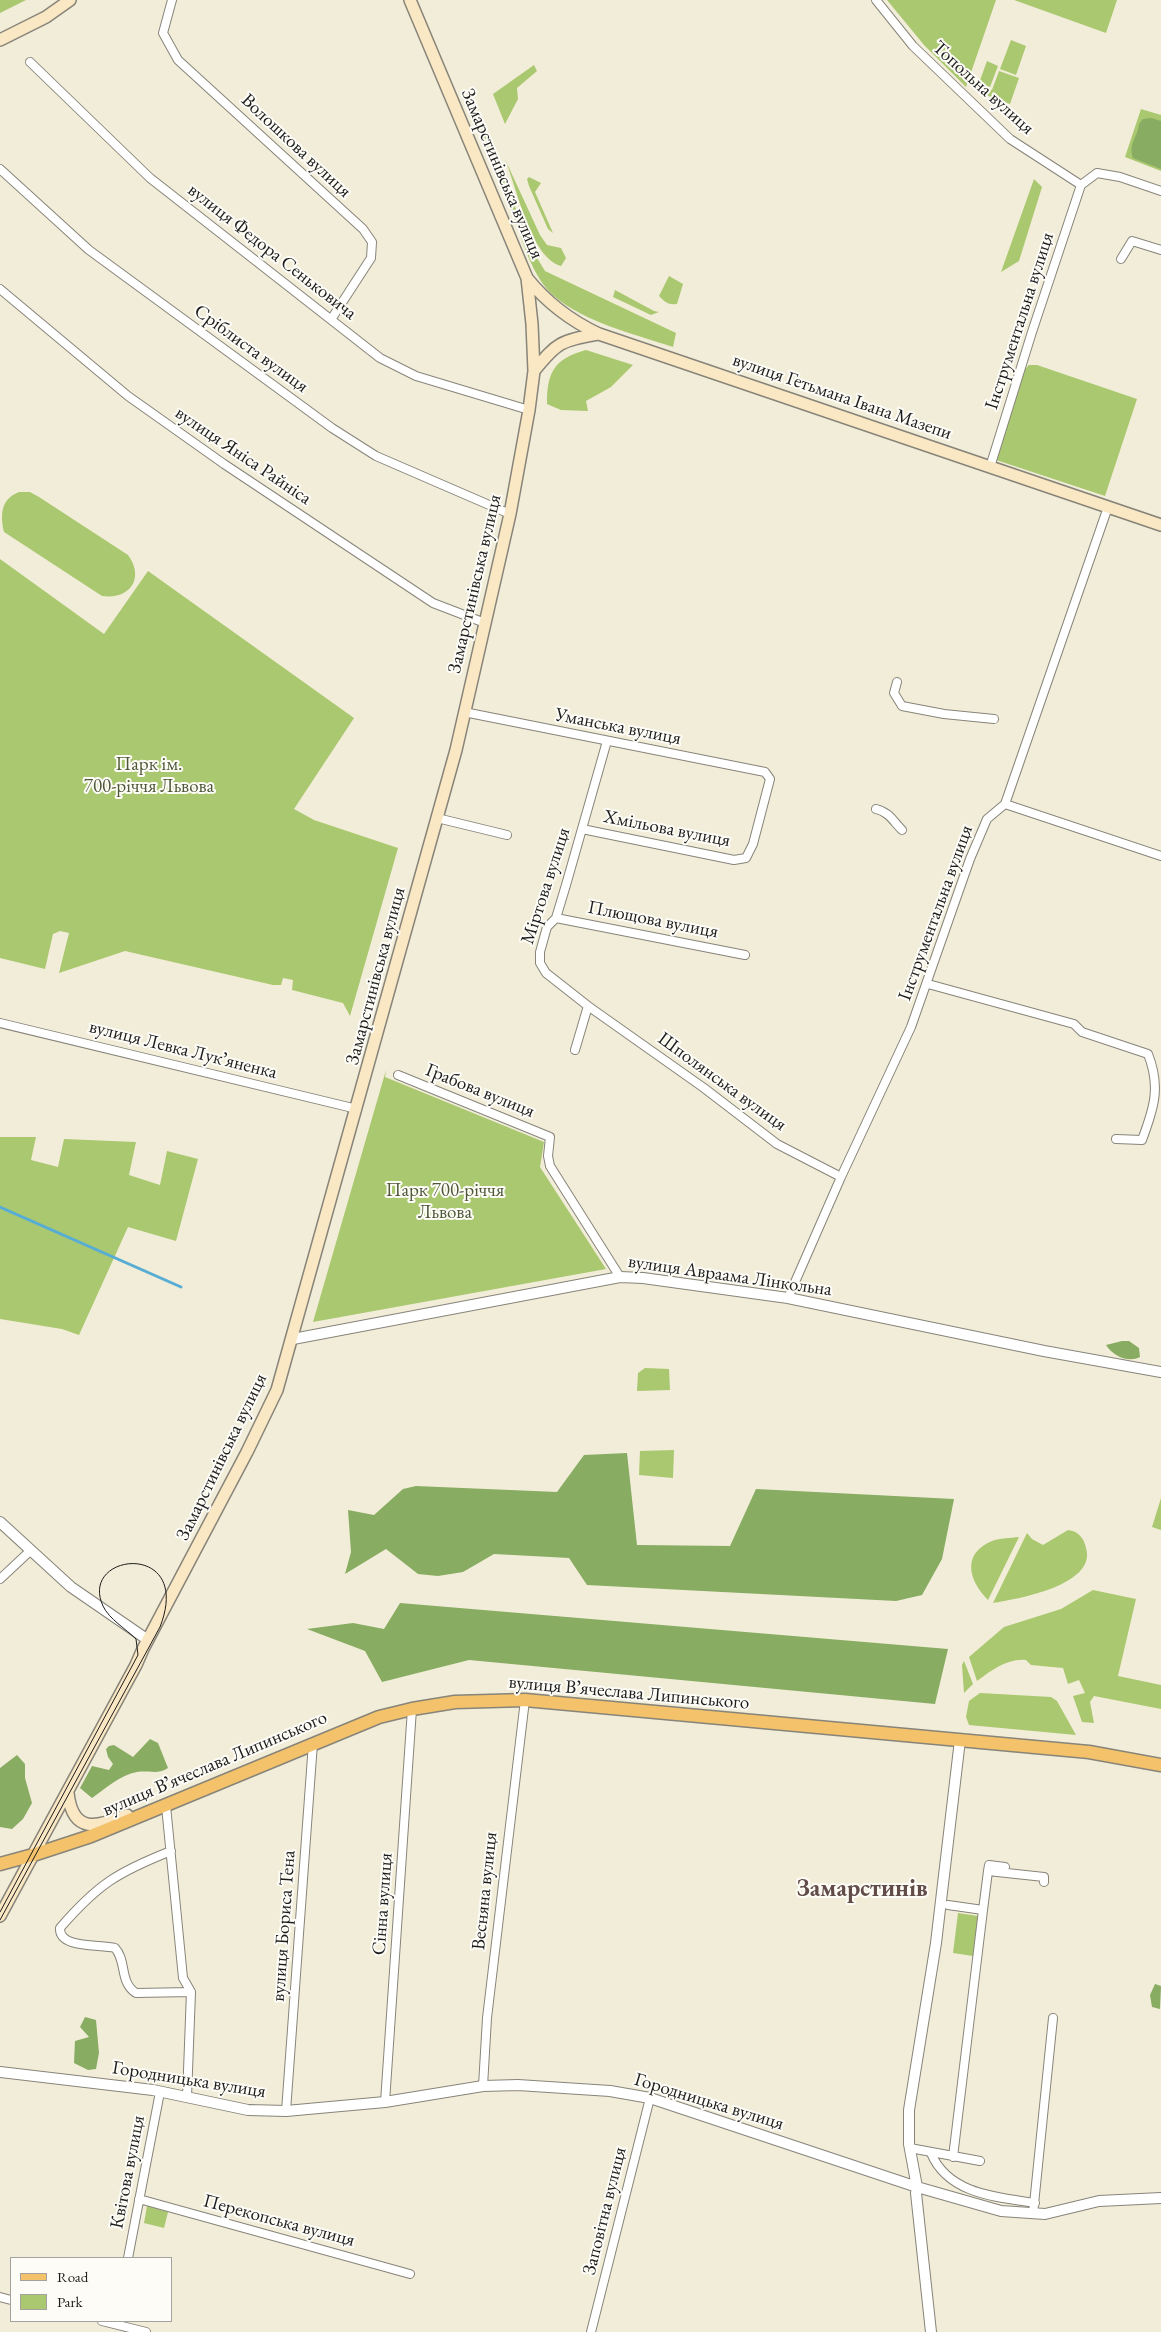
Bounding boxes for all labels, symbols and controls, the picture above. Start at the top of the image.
street label: Топольна вулиця [927,36,1039,140]
street label: Замарстинівська вулиця [456,85,548,263]
street label: Волошкова вулиця [236,89,356,203]
street label: вулиця Федора Сеньковича [183,179,361,325]
street label: Інструментальна вулиця [981,230,1059,412]
street label: Сріблиста вулиця [189,300,313,398]
street label: вулиця Гетьмана Івана Мазепи [729,349,955,445]
street label: вулиця Яніса Райніса [170,402,316,510]
street label: Замарстинівська вулиця [443,492,507,676]
street label: Уманська вулиця [553,704,683,750]
park label: Парк ім. 700-річчя Львова [84,754,214,798]
street label: Хмільова вулиця [602,806,732,852]
street label: Інструментальна вулиця [894,822,978,1004]
street label: Міртова вулиця [516,825,576,947]
street label: Замарстинівська вулиця [341,885,411,1067]
street label: Плющова вулиця [586,896,720,944]
street label: вулиця Левка Лукʼяненка [87,1016,279,1084]
street label: Шполянська вулиця [653,1028,791,1136]
street label: Грабова вулиця [422,1059,538,1123]
park label: Парк 700-річчя Львова [386,1180,504,1224]
street label: вулиця Авраама Лінкольна [627,1250,833,1302]
street label: Замарстинівська вулиця [172,1370,272,1544]
street label: вулиця Вʼячеслава Липинського [508,1671,750,1715]
street label: вулиця Вʼячеслава Липинського [99,1706,331,1822]
street label: Весняна вулиця [467,1831,503,1951]
street label: вулиця Бориса Тена [267,1850,301,2002]
street label: Сінна вулиця [368,1852,398,1956]
district label: Замарстинів [796,1875,928,1903]
street label: Городницька вулиця [111,2057,267,2103]
street label: Городницька вулиця [631,2068,787,2136]
street label: Квітова вулиця [106,2113,150,2231]
street label: Заповітна вулиця [578,2145,632,2277]
street label: Перекопська вулиця [201,2190,357,2252]
legend [10,2257,172,2322]
text: Road [57,2267,88,2286]
text: Park [57,2292,83,2311]

